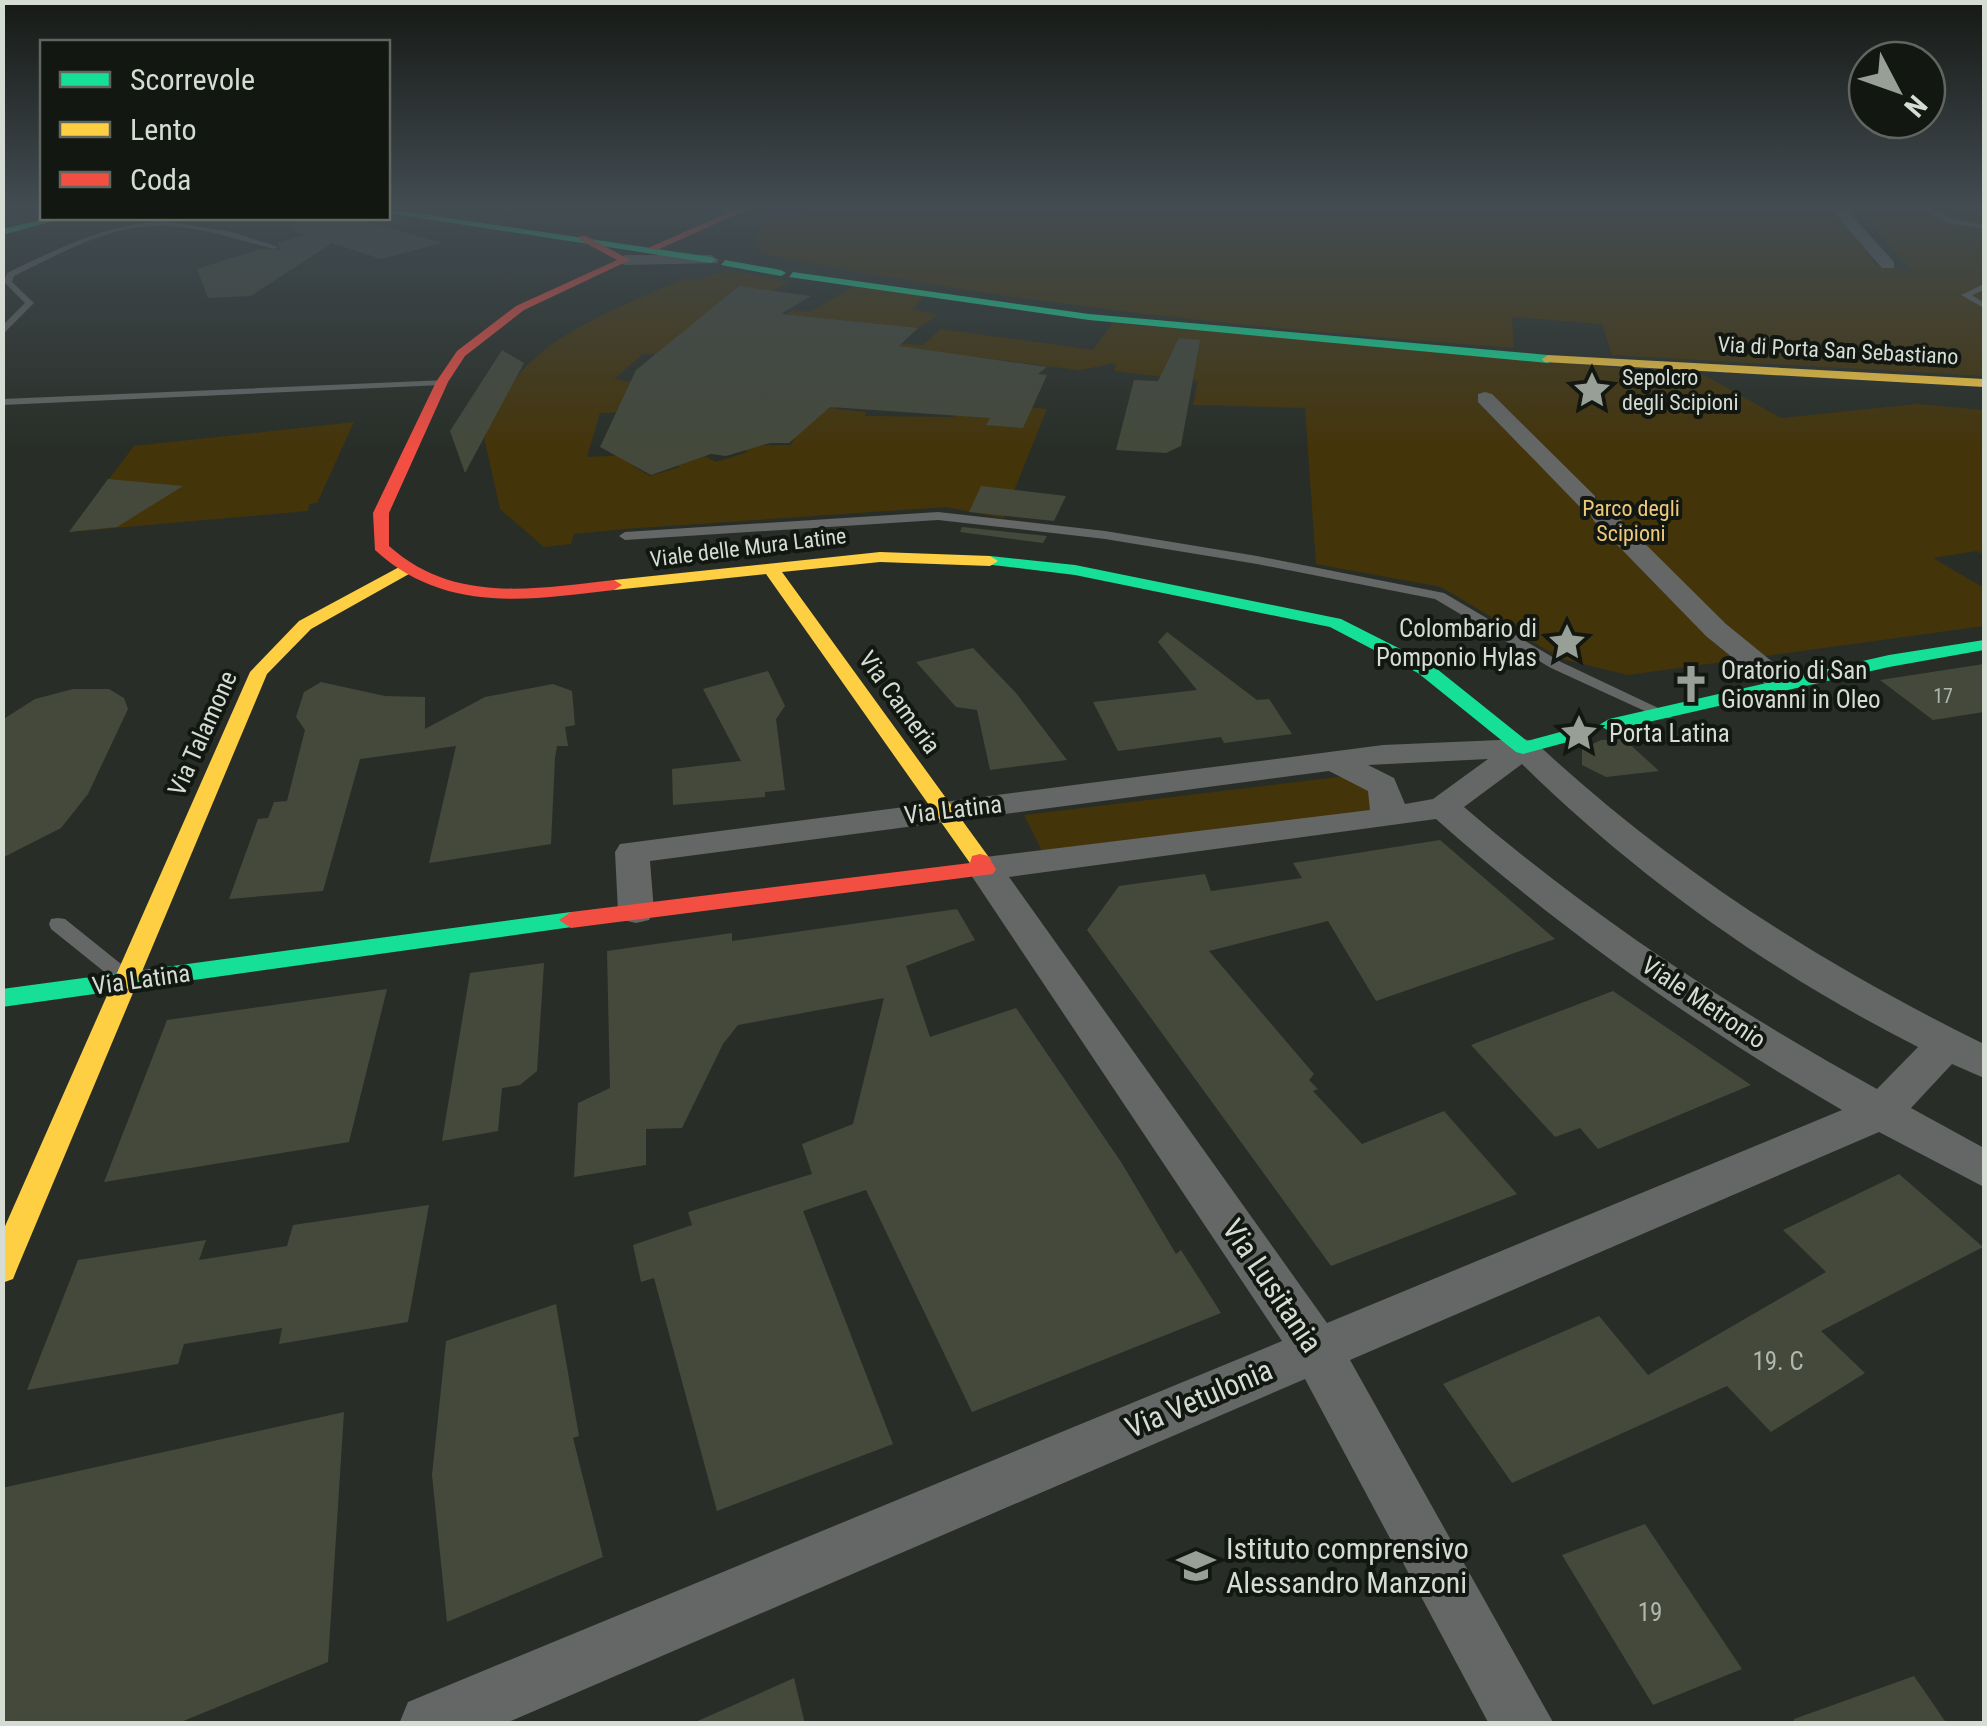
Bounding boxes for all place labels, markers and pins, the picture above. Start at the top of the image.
place label: Sepolcro degli Scipioni [1622,365,1739,415]
place icon: Sepolcro degli Scipioni [1571,369,1613,411]
place label: Colombario di Pomponio Hylas [1376,614,1537,672]
place icon: Colombario di Pomponio Hylas [1546,621,1588,663]
place label: Oratorio di San Giovanni in Oleo [1721,656,1881,714]
church icon: Oratorio di San Giovanni in Oleo [1670,663,1712,705]
place icon: Porta Latina [1558,712,1600,754]
place label: Porta Latina [1609,719,1730,748]
place label: Istituto comprensivo Alessandro Manzoni [1226,1531,1469,1600]
school or university icon: Istituto comprensivo Alessandro Manzoni [1175,1545,1217,1587]

